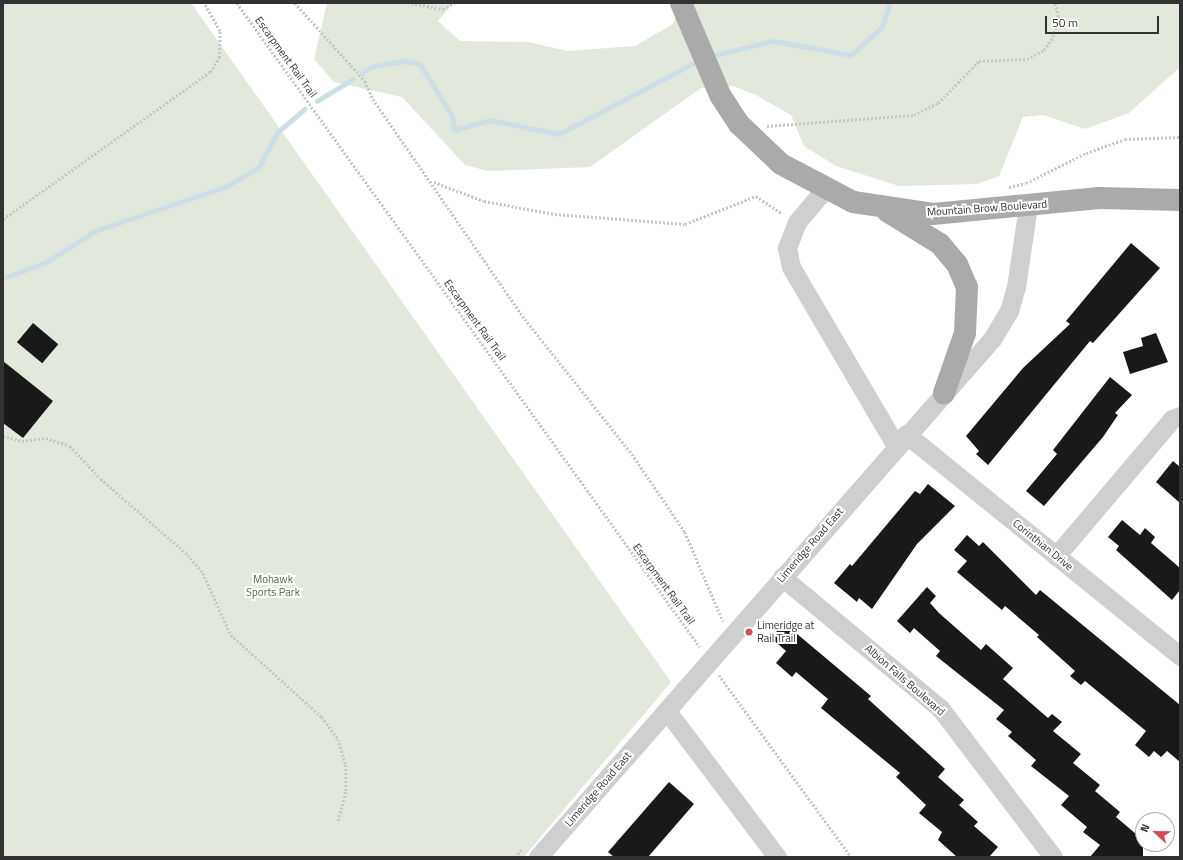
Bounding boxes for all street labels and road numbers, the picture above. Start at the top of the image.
street label: Escarpment Rail Trail [252,14,320,100]
street label: Mountain Brow Boulevard [926,197,1048,219]
street label: Escarpment Rail Trail [441,277,509,363]
street label: Limeridge Road East [774,505,846,585]
street label: Corinthian Drive [1010,517,1076,573]
street label: Escarpment Rail Trail [630,541,698,627]
street label: Albion Falls Boulevard [862,642,948,718]
street label: Limeridge Road East [562,749,634,829]

